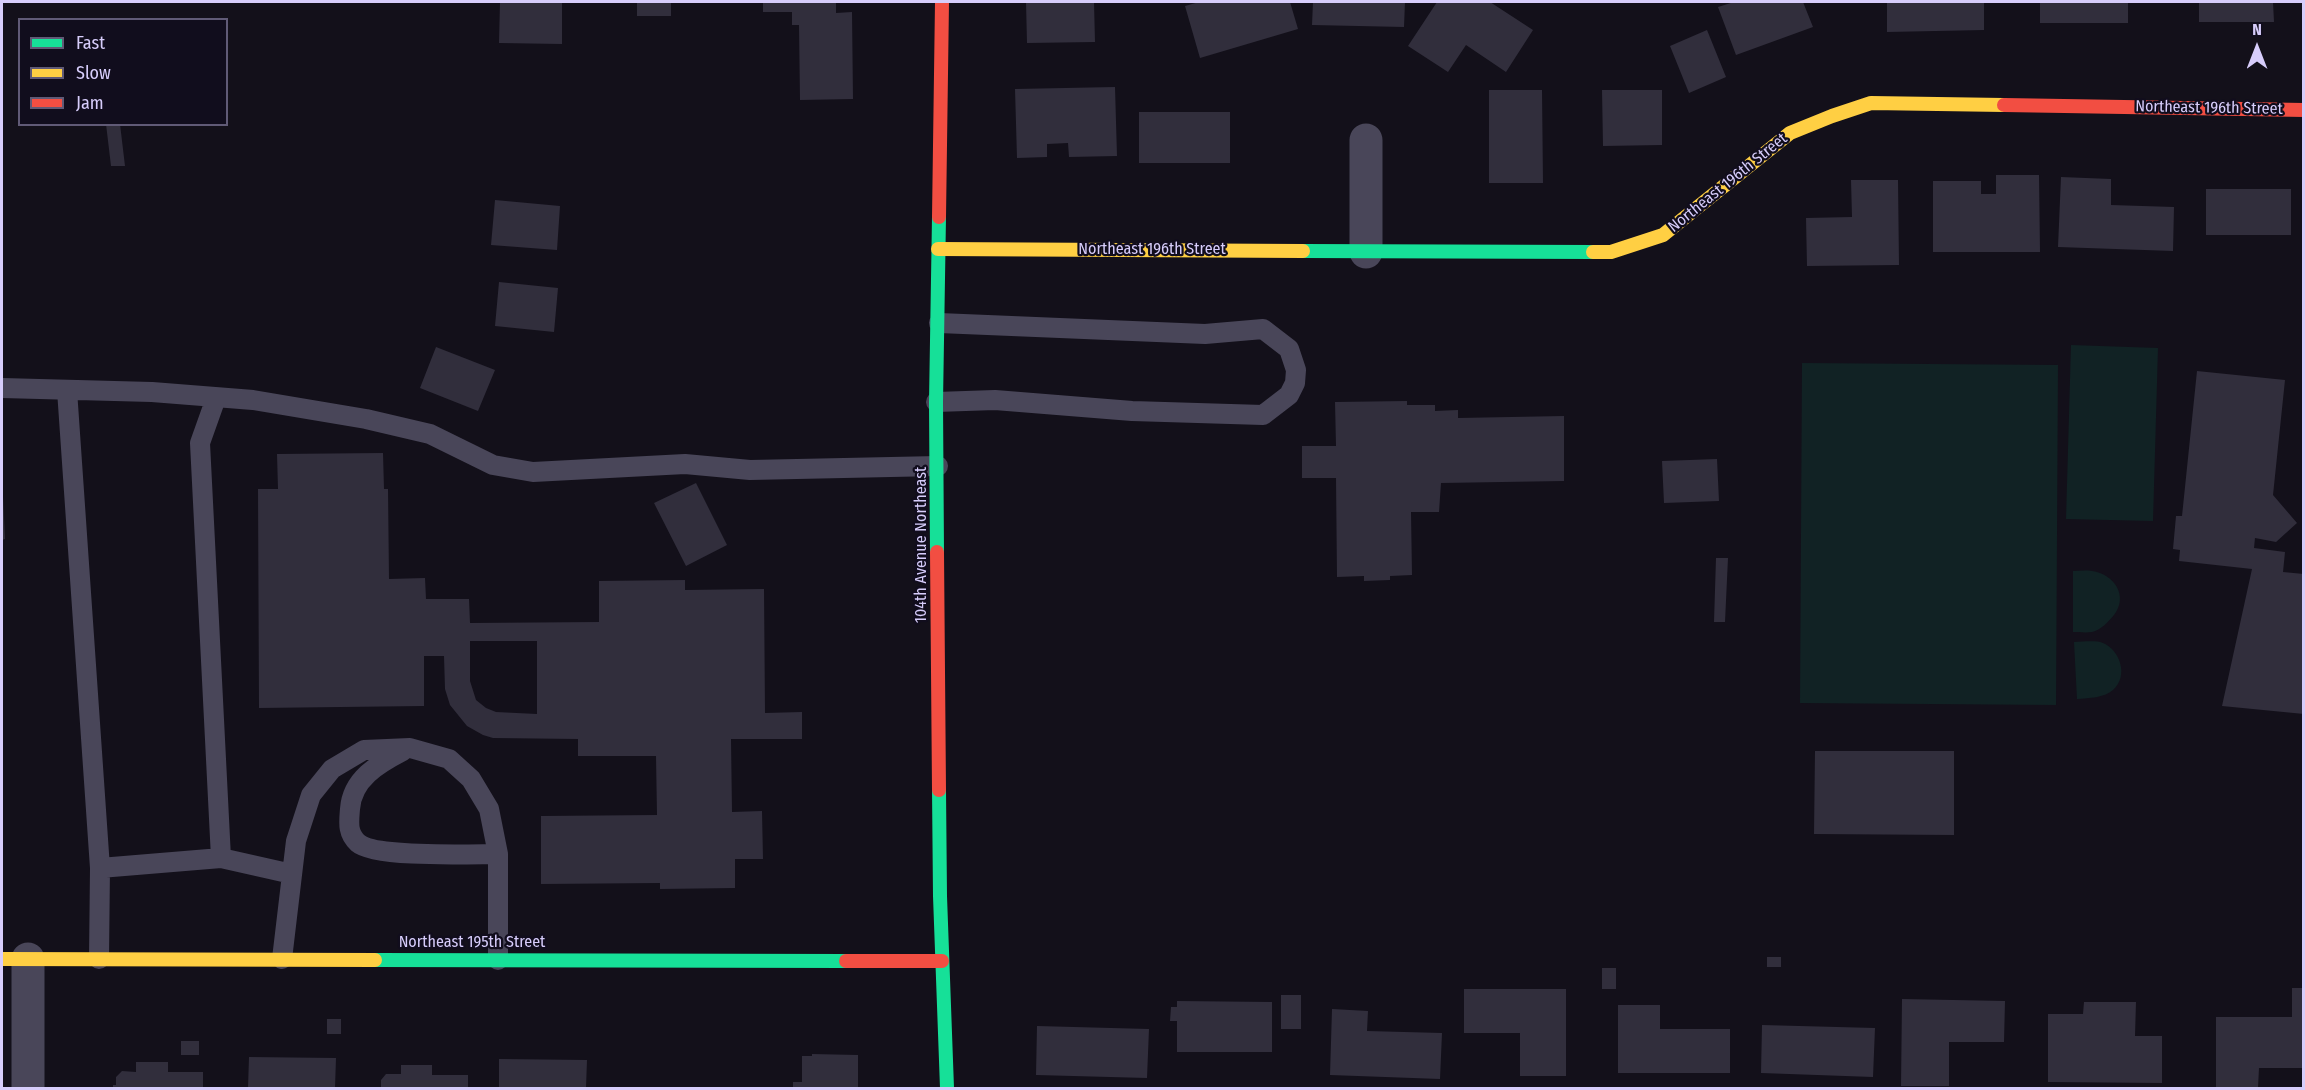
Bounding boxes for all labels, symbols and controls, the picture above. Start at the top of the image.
legend [18,18,228,126]
north arrow [2227,18,2287,78]
text: N [2252,20,2262,39]
text: Fast [76,32,105,54]
text: Slow [76,62,111,84]
text: Jam [76,92,104,114]
street label: Northeast 196th Street [2135,97,2283,119]
street label: Northeast 196th Street [1665,129,1791,237]
street label: Northeast 196th Street [1078,240,1226,260]
street label: 104th Avenue Northeast [912,467,932,623]
street label: Northeast 195th Street [399,933,545,953]

